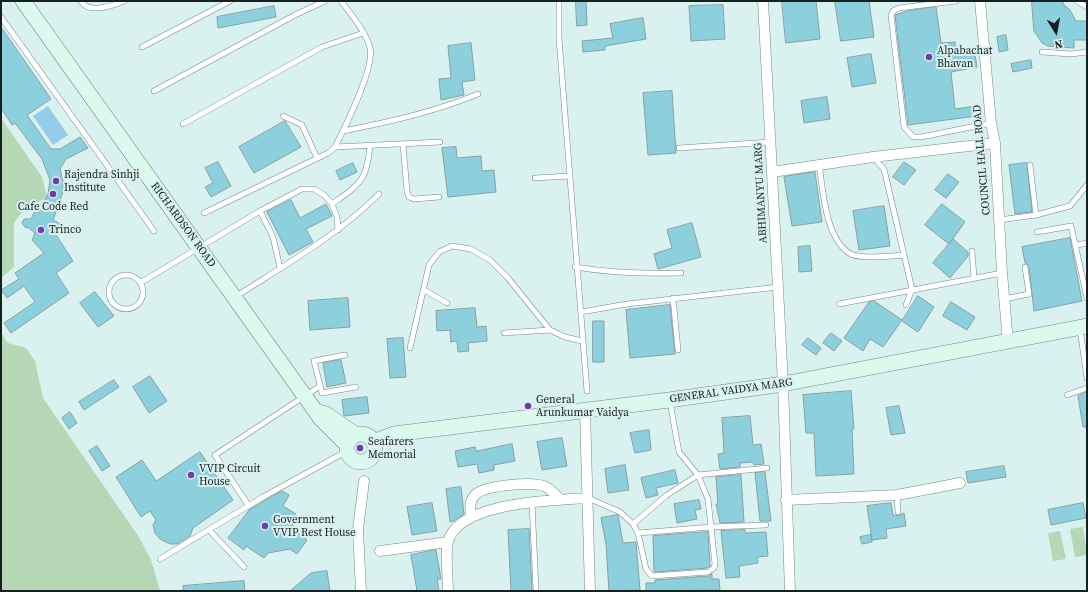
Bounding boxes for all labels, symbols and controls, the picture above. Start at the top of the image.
north arrow [1036,12,1076,52]
text: N [1053,36,1064,52]
place label: Alpabachat Bhavan [937,44,992,70]
marker: Alpabachat Bhavan [924,52,934,62]
street label: COUNCIL HALL ROAD [971,104,993,216]
street label: ABHIMANYU MARG [752,142,770,244]
place label: Rajendra Sinhji Institute [64,168,140,194]
marker: Rajendra Sinhji Institute [51,176,61,186]
street label: RICHARDSON ROAD [148,180,218,270]
marker: Cafe Code Red [48,189,58,199]
place label: Cafe Code Red [18,200,88,214]
place label: Trinco [49,223,81,237]
marker: Trinco [36,225,46,235]
street label: GENERAL VAIDYA MARG [669,376,793,406]
place label: General Arunkumar Vaidya [536,393,629,419]
marker: General Arunkumar Vaidya [523,401,533,411]
place label: Seafarers Memorial [368,435,416,461]
marker: Seafarers Memorial [355,443,365,453]
place label: VVIP Circuit House [199,462,260,488]
marker: VVIP Circuit House [186,470,196,480]
place label: Government VVIP Rest House [273,513,356,539]
marker: Government VVIP Rest House [260,521,270,531]

